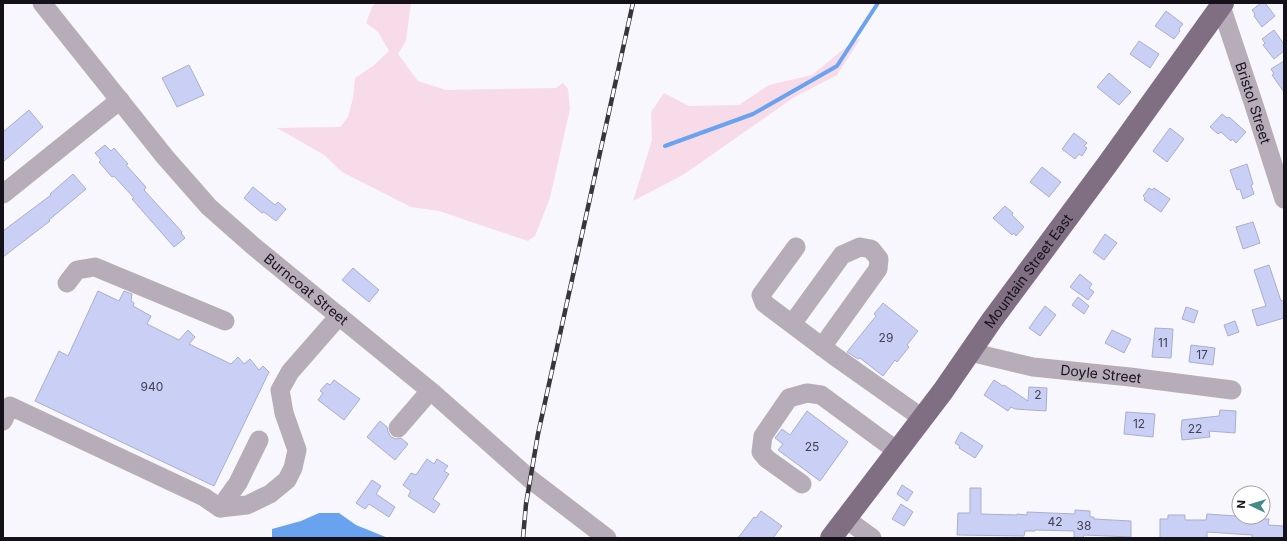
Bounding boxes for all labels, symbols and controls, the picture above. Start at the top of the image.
street label: Bristol Street [1232,60,1275,146]
street label: Mountain Street East [980,210,1076,331]
street label: Burncoat Street [261,249,352,329]
house number: 29 [879,330,893,345]
house number: 11 [1158,335,1168,350]
house number: 17 [1196,347,1208,362]
street label: Doyle Street [1060,361,1143,386]
house number: 940 [141,379,163,394]
house number: 2 [1034,387,1042,402]
house number: 12 [1133,416,1145,431]
house number: 22 [1188,421,1202,436]
house number: 25 [805,439,819,454]
north arrow [1231,485,1271,525]
text: N [1234,500,1248,509]
house number: 42 [1047,514,1063,529]
house number: 38 [1077,518,1091,533]

